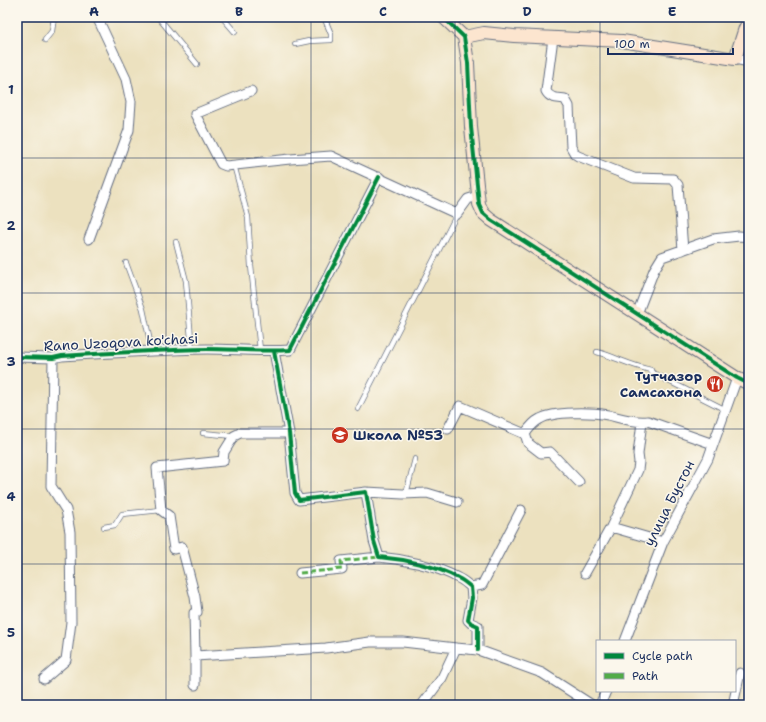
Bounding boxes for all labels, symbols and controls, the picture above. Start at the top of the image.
text: A [89,3,99,20]
text: B [235,3,243,20]
text: C [379,3,387,20]
text: D [522,3,532,20]
text: E [668,3,677,20]
scale bar [608,30,733,56]
text: 100 m [614,36,650,52]
text: 1 [8,81,14,98]
text: 2 [6,217,16,234]
street label: Rano Uzoqova ko'chasi [43,329,199,355]
text: 3 [6,353,16,370]
place label: Тутчазор Самсахона [620,367,702,401]
restaurant icon: Тутчазор Самсахона [705,374,725,394]
school or university icon: Школа №53 [330,425,350,445]
place label: Школа №53 [353,426,443,444]
street label: улица Бустон [640,457,698,549]
text: 4 [6,488,16,505]
text: 5 [7,624,15,641]
legend [596,640,736,692]
text: Cycle path [632,648,693,664]
text: Path [632,668,658,684]

